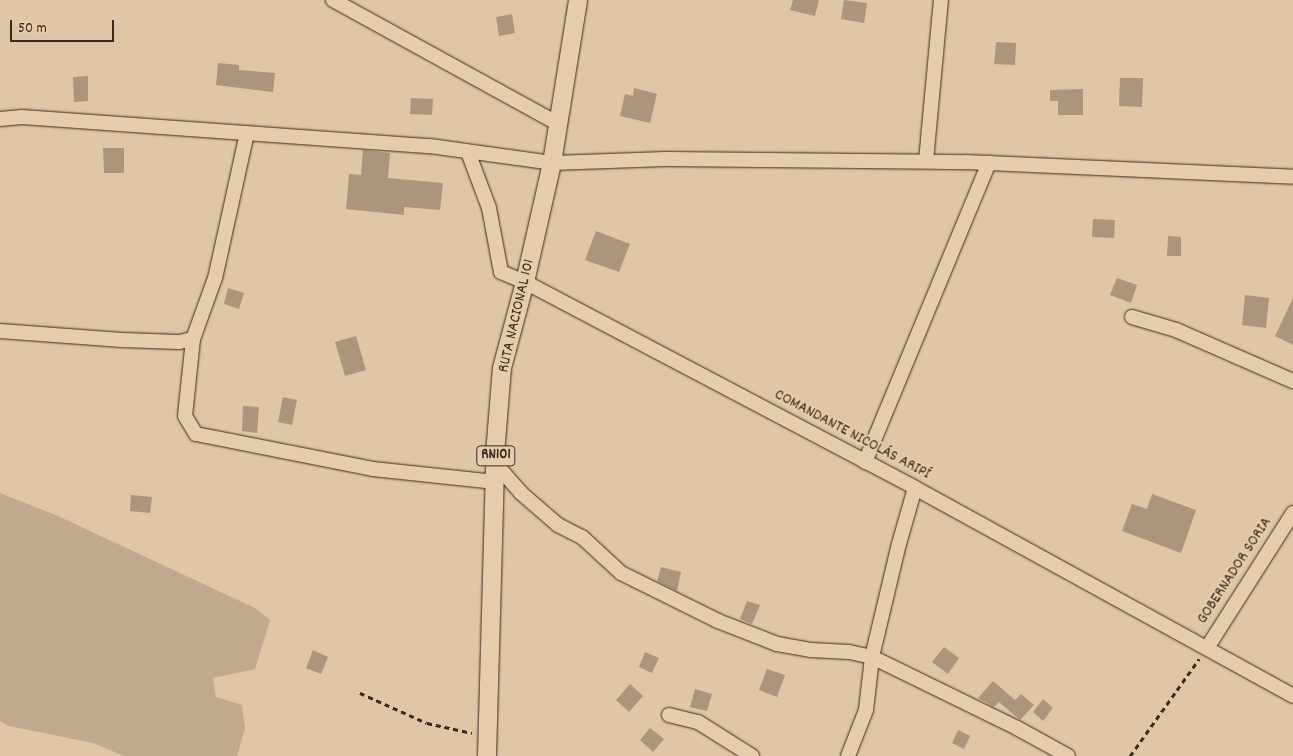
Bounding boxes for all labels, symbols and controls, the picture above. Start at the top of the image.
scale bar [12,10,116,42]
text: 50 m [18,18,47,40]
street label: RUTA NACIONAL 101 [495,258,539,374]
street label: COMANDANTE NICOLÁS ARIPÍ [771,386,933,484]
road number: RN101 [476,444,516,468]
street label: GOBERNADOR SORIA [1193,514,1277,628]

